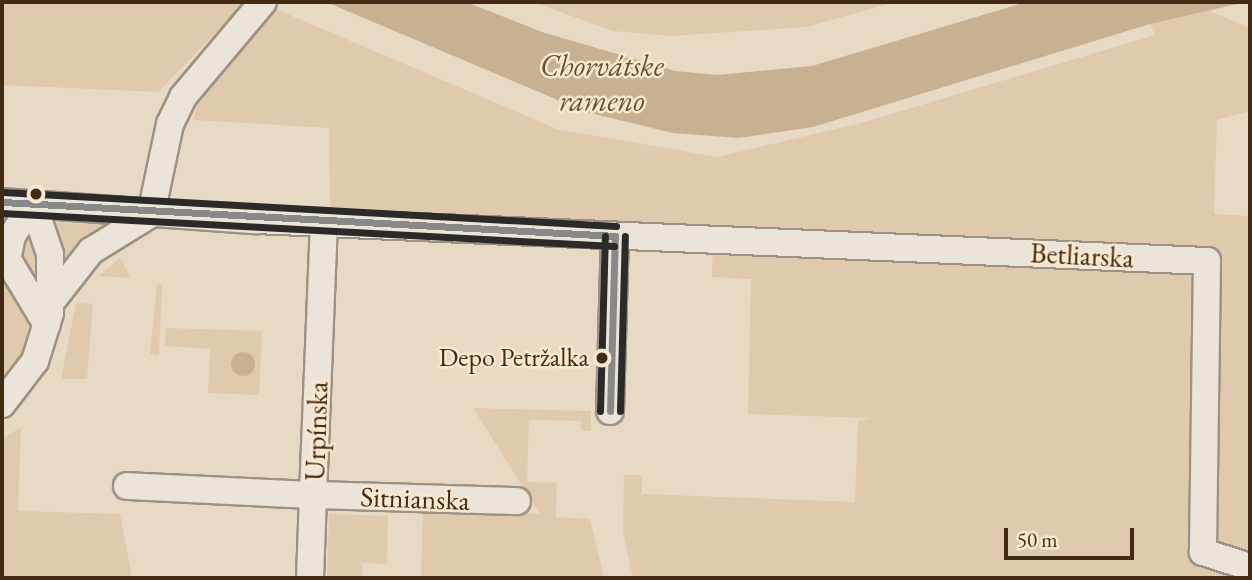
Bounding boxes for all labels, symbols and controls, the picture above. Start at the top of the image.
water label: Chorvátske rameno [540,48,664,118]
unlabelled marker [29,187,43,201]
street label: Betliarska [1029,236,1135,274]
place label: Depo Petržalka [439,342,589,374]
marker: Depo Petržalka [595,351,609,365]
street label: Urpínska [297,381,335,481]
street label: Sitnianska [360,479,470,517]
scale bar [1007,514,1136,558]
text: 50 m [1017,526,1058,553]

